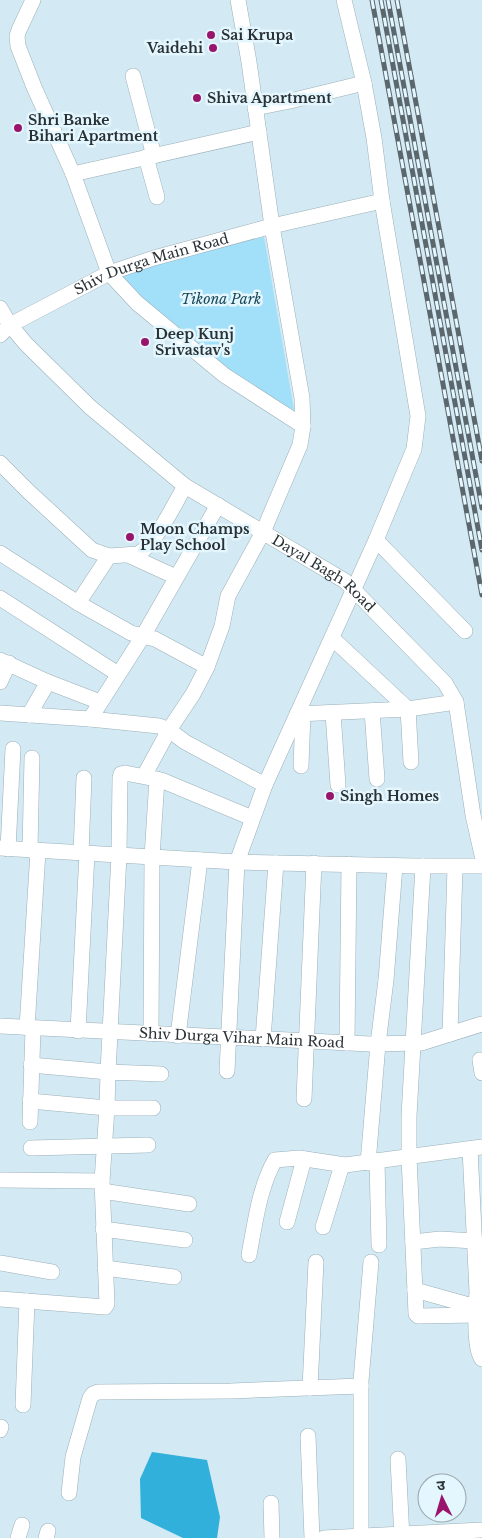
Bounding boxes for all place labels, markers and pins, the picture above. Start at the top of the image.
place label: Sai Krupa [221,26,293,44]
marker: Sai Krupa [205,29,217,41]
place label: Vaidehi [146,39,203,57]
marker: Vaidehi [207,42,219,54]
place label: Shiva Apartment [207,89,332,107]
marker: Shiva Apartment [191,92,203,104]
place label: Shri Banke Bihari Apartment [28,111,159,145]
marker: Shri Banke Bihari Apartment [12,122,24,134]
place label: Deep Kunj Srivastav's [155,325,234,359]
marker: Deep Kunj Srivastav's [139,336,151,348]
place label: Moon Champs Play School [140,520,250,554]
marker: Moon Champs Play School [124,531,136,543]
place label: Singh Homes [340,787,440,805]
marker: Singh Homes [324,790,336,802]

